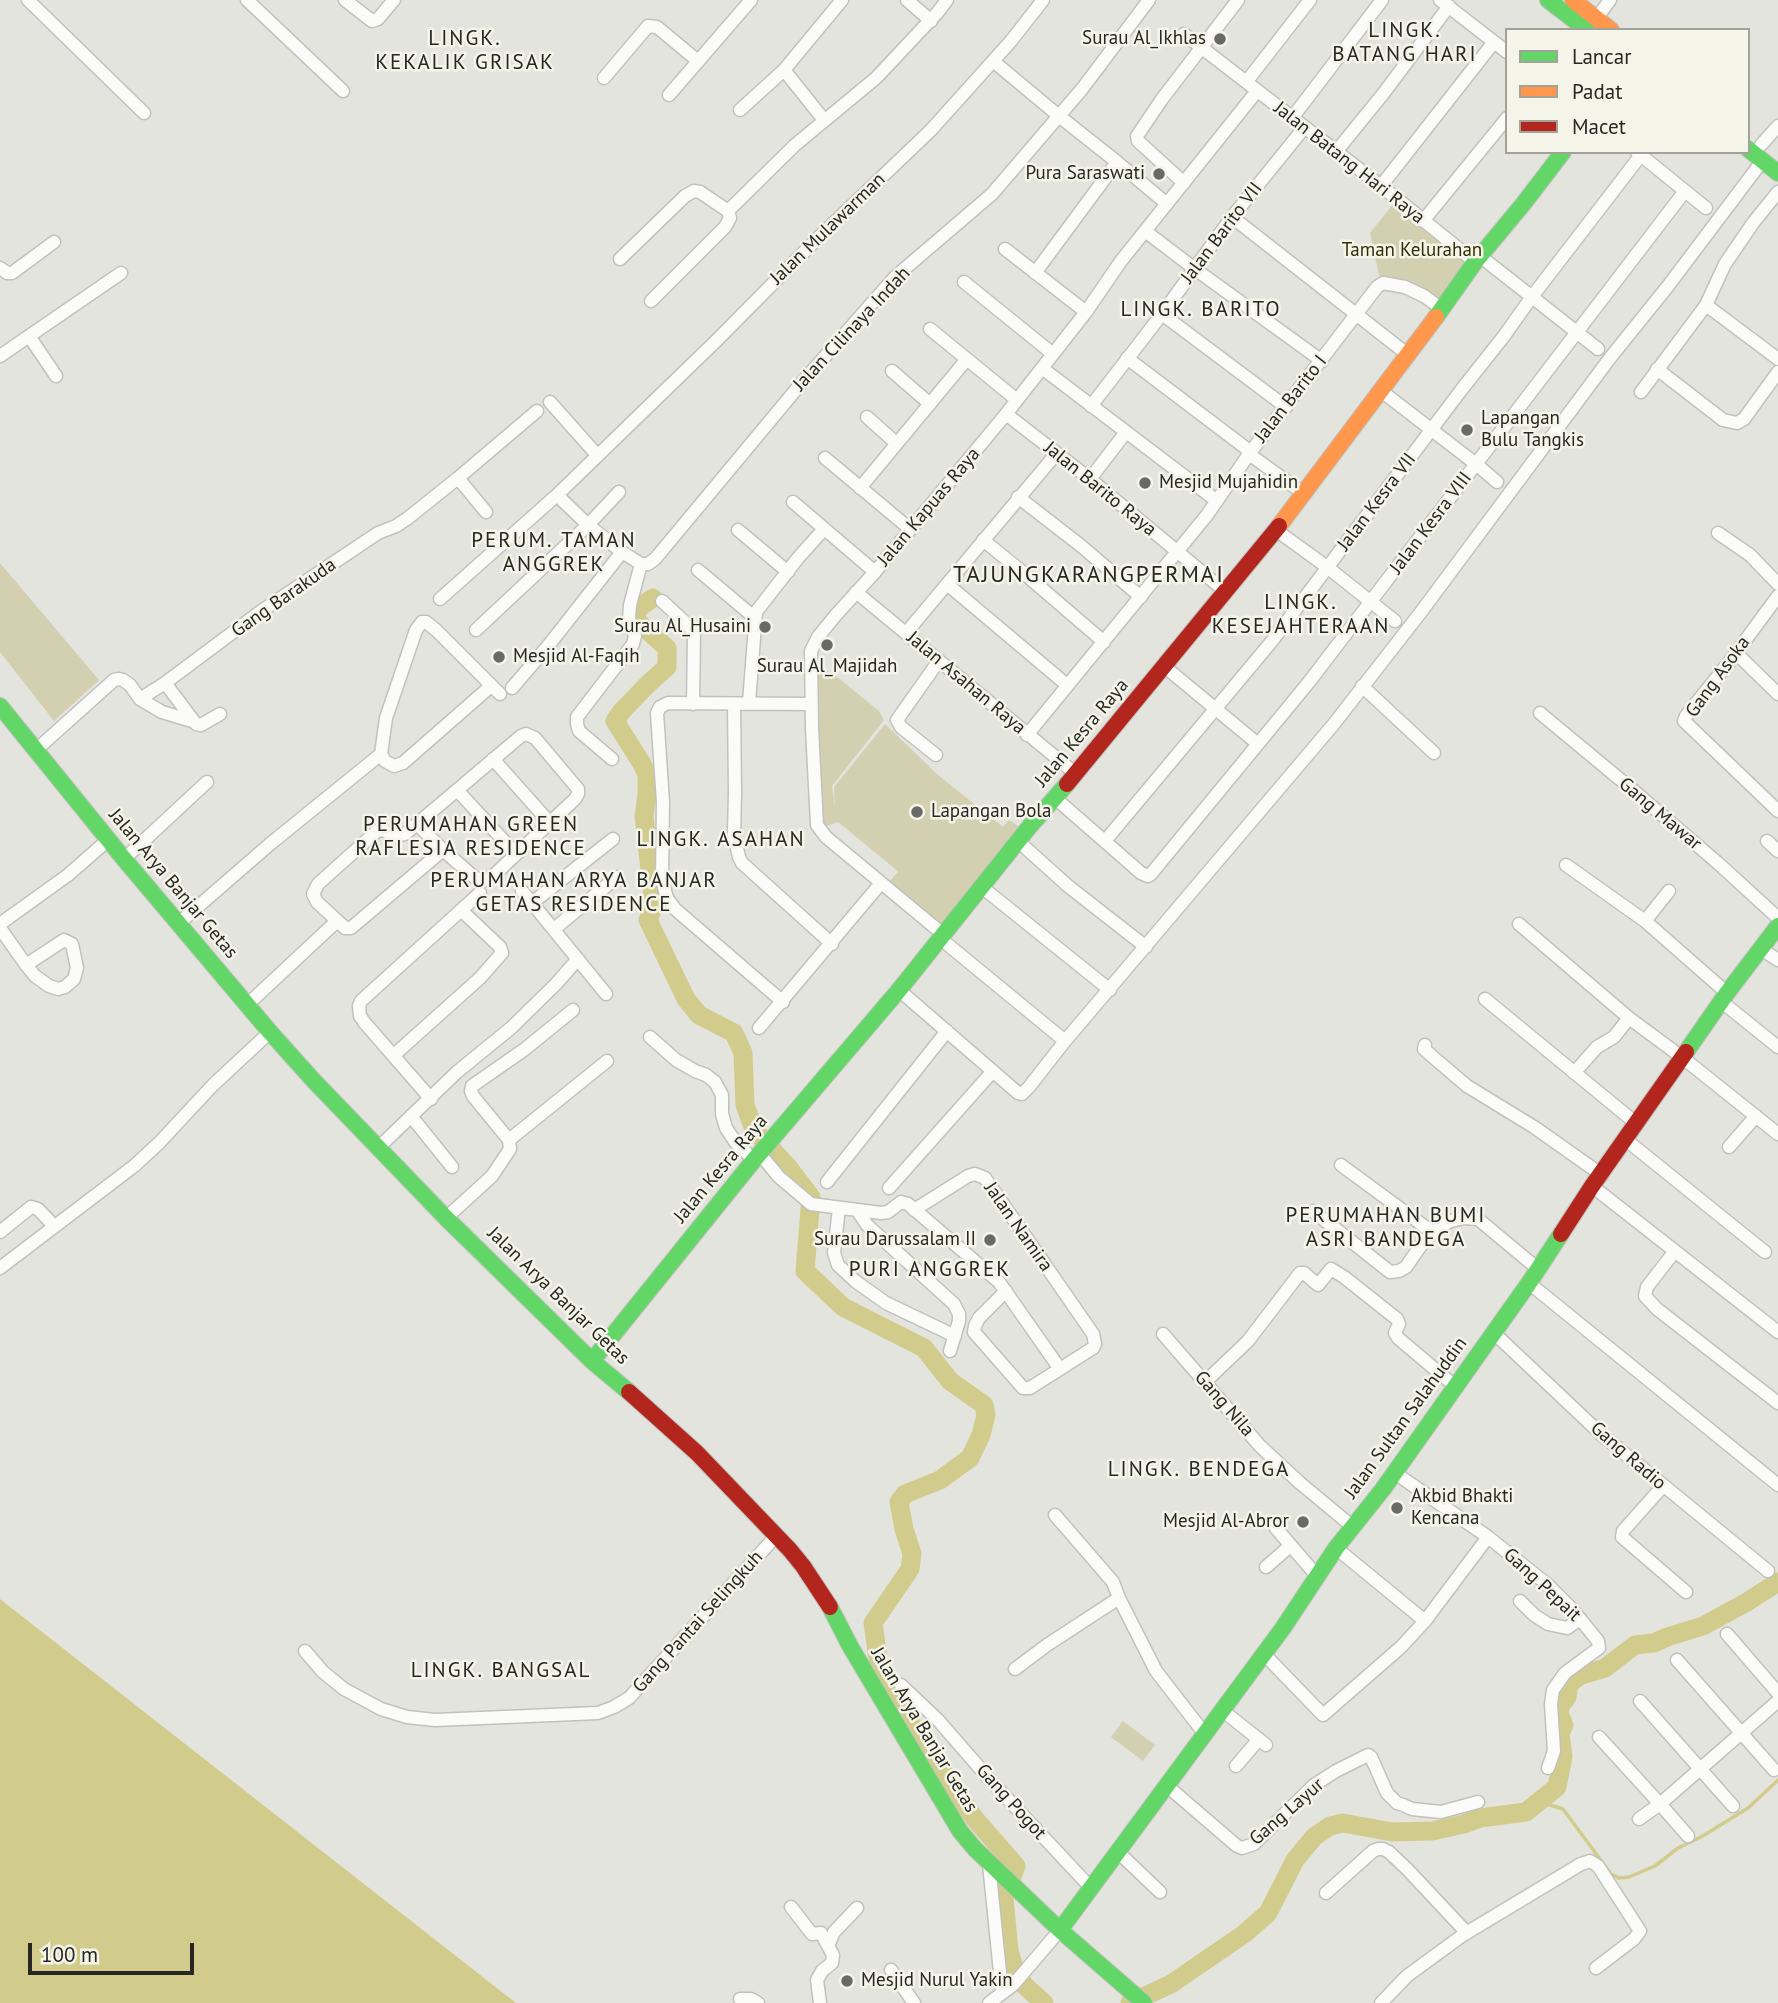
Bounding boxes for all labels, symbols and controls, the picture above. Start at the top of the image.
district label: LINGK. BATANG HARI [1334,18,1476,68]
district label: LINGK. KEKALIK GRISAK [377,26,553,76]
place label: Surau Al_Ikhlas [1082,28,1206,50]
legend [1505,28,1750,154]
marker: Surau Al_Ikhlas [1212,31,1228,47]
text: Lancar [1572,43,1631,70]
text: Padat [1572,78,1622,105]
street label: Jalan Batang Hari Raya [1269,97,1429,229]
text: Macet [1572,113,1626,140]
place label: Pura Saraswati [1026,163,1145,185]
marker: Pura Saraswati [1151,166,1167,182]
street label: Jalan Mulawarman [766,168,890,290]
street label: Jalan Barito VII [1177,178,1267,288]
park label: Taman Kelurahan [1342,240,1482,262]
street label: Jalan Cilinaya Indah [789,262,915,396]
district label: LINGK. BARITO [1122,297,1280,323]
street label: Jalan Barito I [1250,351,1332,447]
place label: Lapangan Bulu Tangkis [1481,408,1584,452]
marker: Lapangan Bulu Tangkis [1459,422,1475,438]
street label: Jalan Barito Raya [1039,437,1161,541]
street label: Jalan Kapuas Raya [873,443,985,571]
street label: Jalan Kesra VII [1333,449,1421,555]
street label: Jalan Kesra VIII [1385,467,1477,579]
place label: Mesjid Mujahidin [1159,472,1298,494]
marker: Mesjid Mujahidin [1137,475,1153,491]
district label: PERUM. TAMAN ANGGREK [473,528,635,578]
street label: Gang Barakuda [227,554,341,642]
district label: TAJUNGKARANGPERMAI [955,561,1223,589]
district label: LINGK. KESEJAHTERAAN [1213,590,1389,640]
place label: Surau Al_Husaini [614,616,751,638]
marker: Surau Al_Husaini [757,619,773,635]
street label: Jalan Asahan Raya [902,627,1030,739]
street label: Gang Asoka [1681,632,1755,722]
marker: Surau Al_Majidah [819,637,835,653]
place label: Mesjid Al-Faqih [513,646,640,668]
marker: Mesjid Al-Faqih [491,649,507,665]
place label: Surau Al_Majidah [757,656,897,678]
street label: Jalan Kesra Raya [1030,675,1134,791]
street label: Gang Mawar [1614,773,1706,855]
place label: Lapangan Bola [931,801,1051,823]
marker: Lapangan Bola [909,804,925,820]
street label: Jalan Arya Banjar Getas [104,805,242,963]
district label: PERUMAHAN GREEN RAFLESIA RESIDENCE [357,812,585,862]
district label: LINGK. ASAHAN [638,827,804,853]
district label: PERUMAHAN ARYA BANJAR GETAS RESIDENCE [433,868,715,918]
street label: Jalan Kesra Raya [669,1111,773,1227]
street label: Jalan Namira [979,1178,1057,1276]
district label: PERUMAHAN BUMI ASRI BANDEGA [1287,1203,1485,1253]
street label: Jalan Arya Banjar Getas [482,1222,634,1370]
place label: Surau Darussalam II [814,1229,976,1251]
marker: Surau Darussalam II [982,1232,998,1248]
district label: PURI ANGGREK [850,1257,1010,1283]
street label: Jalan Sultan Salahuddin [1340,1333,1472,1503]
street label: Gang Nila [1189,1366,1259,1442]
street label: Gang Radio [1586,1417,1670,1495]
district label: LINGK. BENDEGA [1109,1457,1289,1483]
place label: Akbid Bhakti Kencana [1411,1486,1513,1530]
marker: Akbid Bhakti Kencana [1389,1500,1405,1516]
place label: Mesjid Al-Abror [1163,1511,1289,1533]
marker: Mesjid Al-Abror [1295,1514,1311,1530]
street label: Gang Pepait [1499,1543,1585,1627]
street label: Gang Pantai Selingkuh [628,1546,768,1698]
street label: Jalan Arya Banjar Getas [866,1643,982,1817]
district label: LINGK. BANGSAL [412,1658,590,1684]
street label: Gang Pogot [971,1760,1051,1844]
street label: Gang Layur [1245,1773,1329,1851]
scale bar [32,1930,198,1974]
text: 100 m [41,1941,98,1968]
place label: Mesjid Nurul Yakin [861,1970,1013,1992]
marker: Mesjid Nurul Yakin [839,1973,855,1989]

